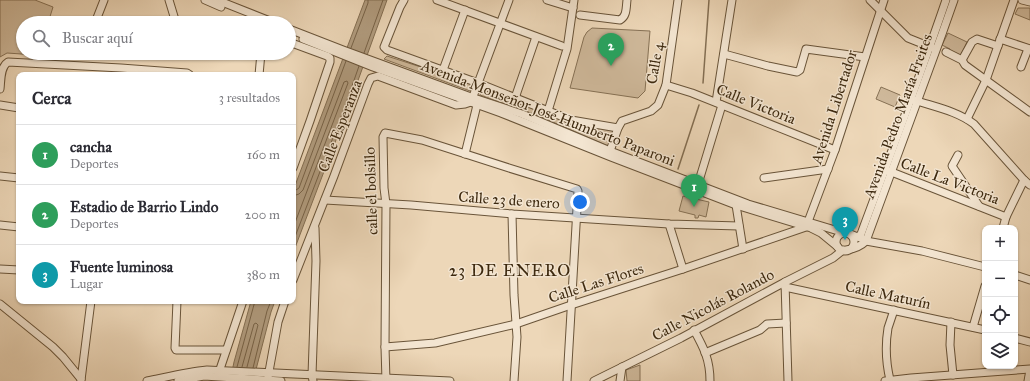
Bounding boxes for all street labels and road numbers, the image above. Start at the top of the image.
street label: Avenida Pedro María Freites [859,31,936,202]
street label: Calle 4 [642,40,668,85]
street label: Avenida Libertador [807,47,861,167]
street label: Avenida Monseñor José Humberto Paparoni [417,56,677,171]
street label: Calle Esperanza [314,77,366,175]
street label: Calle Victoria [714,80,799,128]
street label: calle el bolsillo [360,146,382,235]
street label: Calle La Victoria [898,154,1003,208]
street label: Calle 23 de enero [458,187,561,213]
street label: Calle Las Flores [546,259,646,307]
street label: Calle Nicolás Rolando [649,265,777,345]
street label: Calle Maturín [844,277,932,313]

